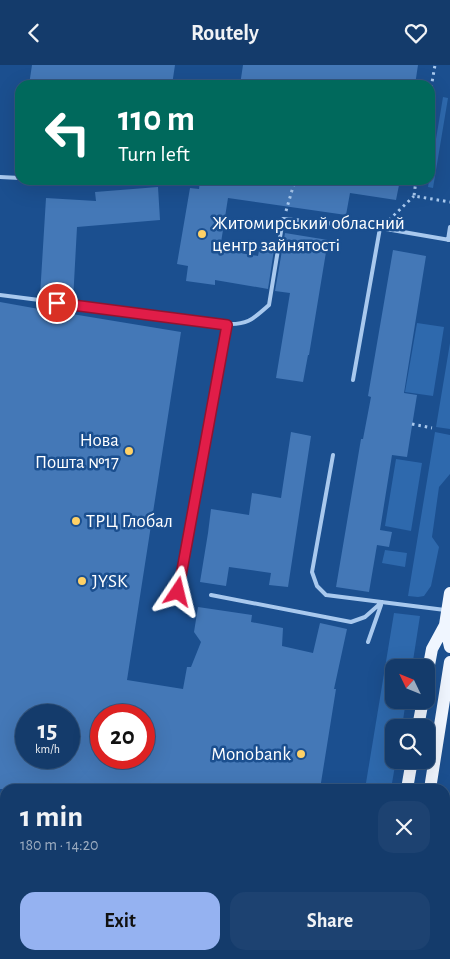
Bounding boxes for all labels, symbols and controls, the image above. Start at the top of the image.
icon: back [20,19,48,47]
icon: heart [402,19,430,47]
text: Routely [191,22,259,44]
icon: left [35,100,100,165]
text: 110 m [118,102,195,137]
text: Turn left [118,143,190,165]
place label: Житомирський обласний центр зайнятості [212,214,405,255]
marker: Житомирський обласний центр зайнятості [196,228,208,240]
pin [36,282,78,324]
icon: arrive [43,289,71,317]
place label: Нова Пошта №17 [35,431,119,472]
marker: Нова Пошта №17 [123,445,135,457]
place label: ТРЦ Глобал [86,512,173,531]
marker: ТРЦ Глобал [70,515,82,527]
position arrow [151,565,203,617]
place label: JYSK [92,572,128,591]
marker: JYSK [76,575,88,587]
north arrow [385,659,435,709]
map controls [385,659,435,769]
speed limit sign: 20 [90,704,155,769]
text: 15 [38,718,57,743]
button: search [385,719,435,769]
text: km/h [35,743,60,755]
place label: Monobank [211,745,291,764]
marker: Monobank [295,748,307,760]
button: close [378,801,430,853]
text: 1 min [20,802,83,832]
text: 180 m · 14:20 [20,837,99,853]
button: Exit [20,892,220,950]
button: Share [230,892,430,950]

